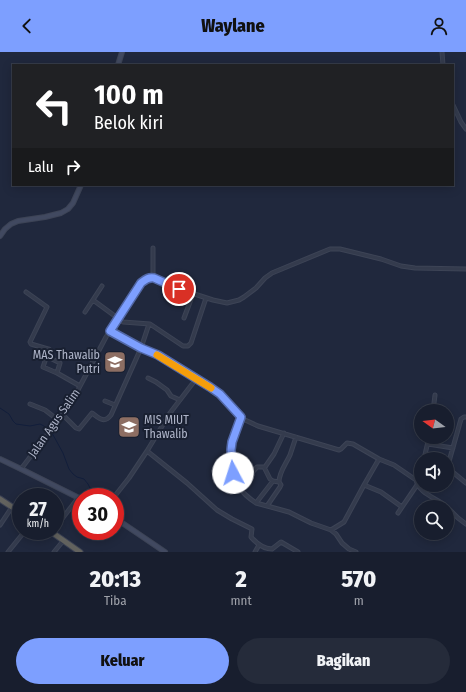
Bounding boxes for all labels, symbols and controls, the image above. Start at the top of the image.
icon: back [16,15,38,37]
text: Waylane [201,15,265,37]
icon: person [428,15,450,37]
text: 100 m [94,78,164,111]
icon: left [28,80,80,132]
text: Belok kiri [94,112,163,134]
icon: right [62,156,84,178]
text: Lalu [28,158,54,176]
pin [162,272,196,306]
icon: arrive [168,278,190,300]
place label: MAS Thawalib Putri [33,348,100,376]
school or university icon: MAS Thawalib Putri [102,349,128,375]
street label: Jalan Agus Salim [25,386,83,460]
north arrow [414,404,454,444]
map controls [414,404,454,540]
place label: MIS MIUT Thawalib [144,413,189,441]
school or university icon: MIS MIUT Thawalib [116,414,142,440]
position arrow [212,452,254,494]
button: sound [414,452,454,492]
speed limit sign: 30 [72,488,124,540]
text: 27 [29,497,47,521]
button: search [414,500,454,540]
text: km/h [27,518,49,530]
text: 20:13 [90,565,141,593]
text: 2 [235,565,247,593]
text: 570 [341,565,376,593]
text: Tiba [104,593,127,608]
text: mnt [231,593,252,608]
text: m [354,593,364,608]
button: Keluar [16,638,229,684]
button: Bagikan [237,638,450,684]

